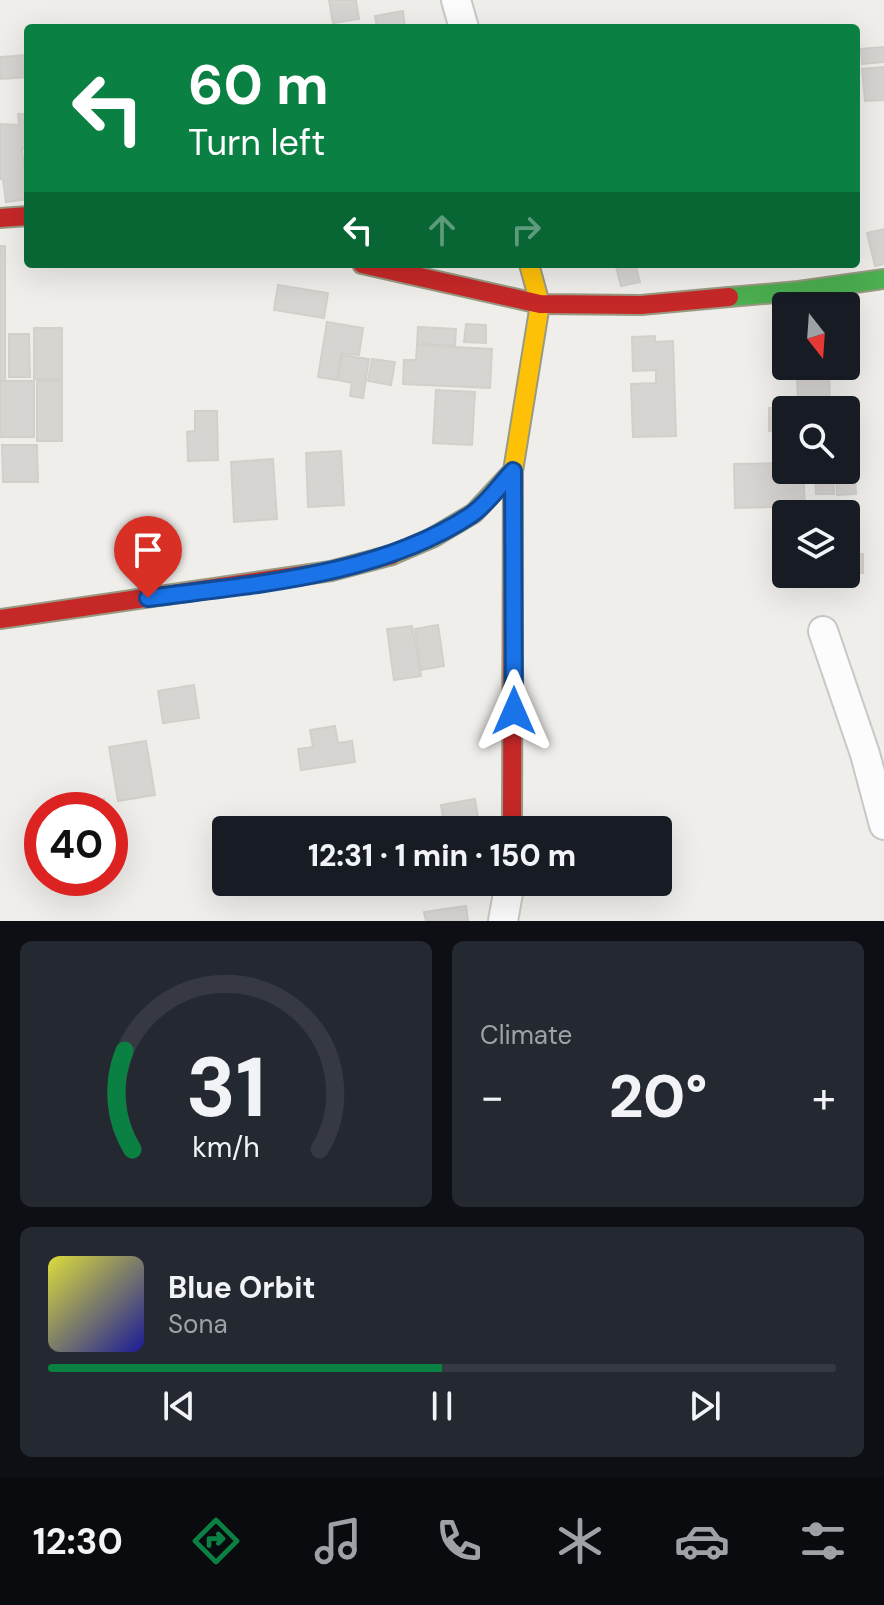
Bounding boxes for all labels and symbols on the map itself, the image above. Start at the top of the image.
north arrow [772,292,860,380]
pin [114,516,182,598]
position arrow [472,669,556,753]
speed limit sign: 40 [24,792,128,896]

